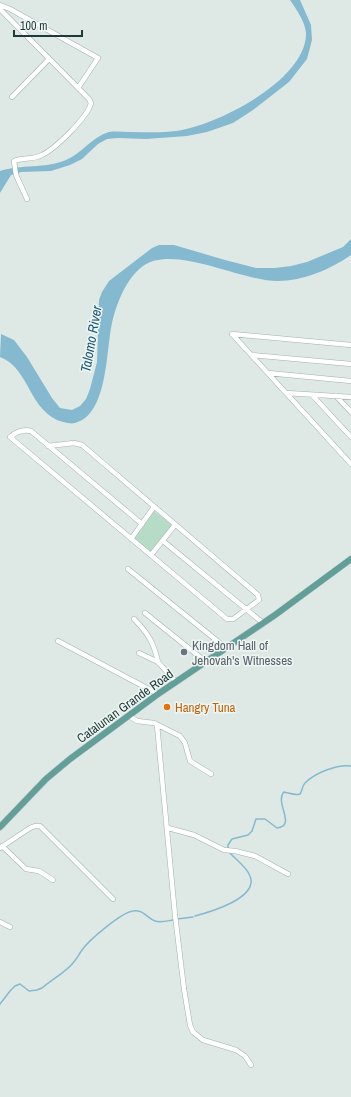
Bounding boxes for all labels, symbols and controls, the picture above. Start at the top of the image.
scale bar [14,12,82,38]
text: 100 m [20,18,47,34]
water label: Talomo River [76,303,106,374]
place label: Kingdom Hall of Jehovah's Witnesses [192,637,292,669]
marker: Kingdom Hall of Jehovah's Witnesses [179,647,189,657]
street label: Catalunan Grande Road [73,665,177,747]
place label: Hangry Tuna [175,699,236,716]
marker: Hangry Tuna [162,702,172,712]

